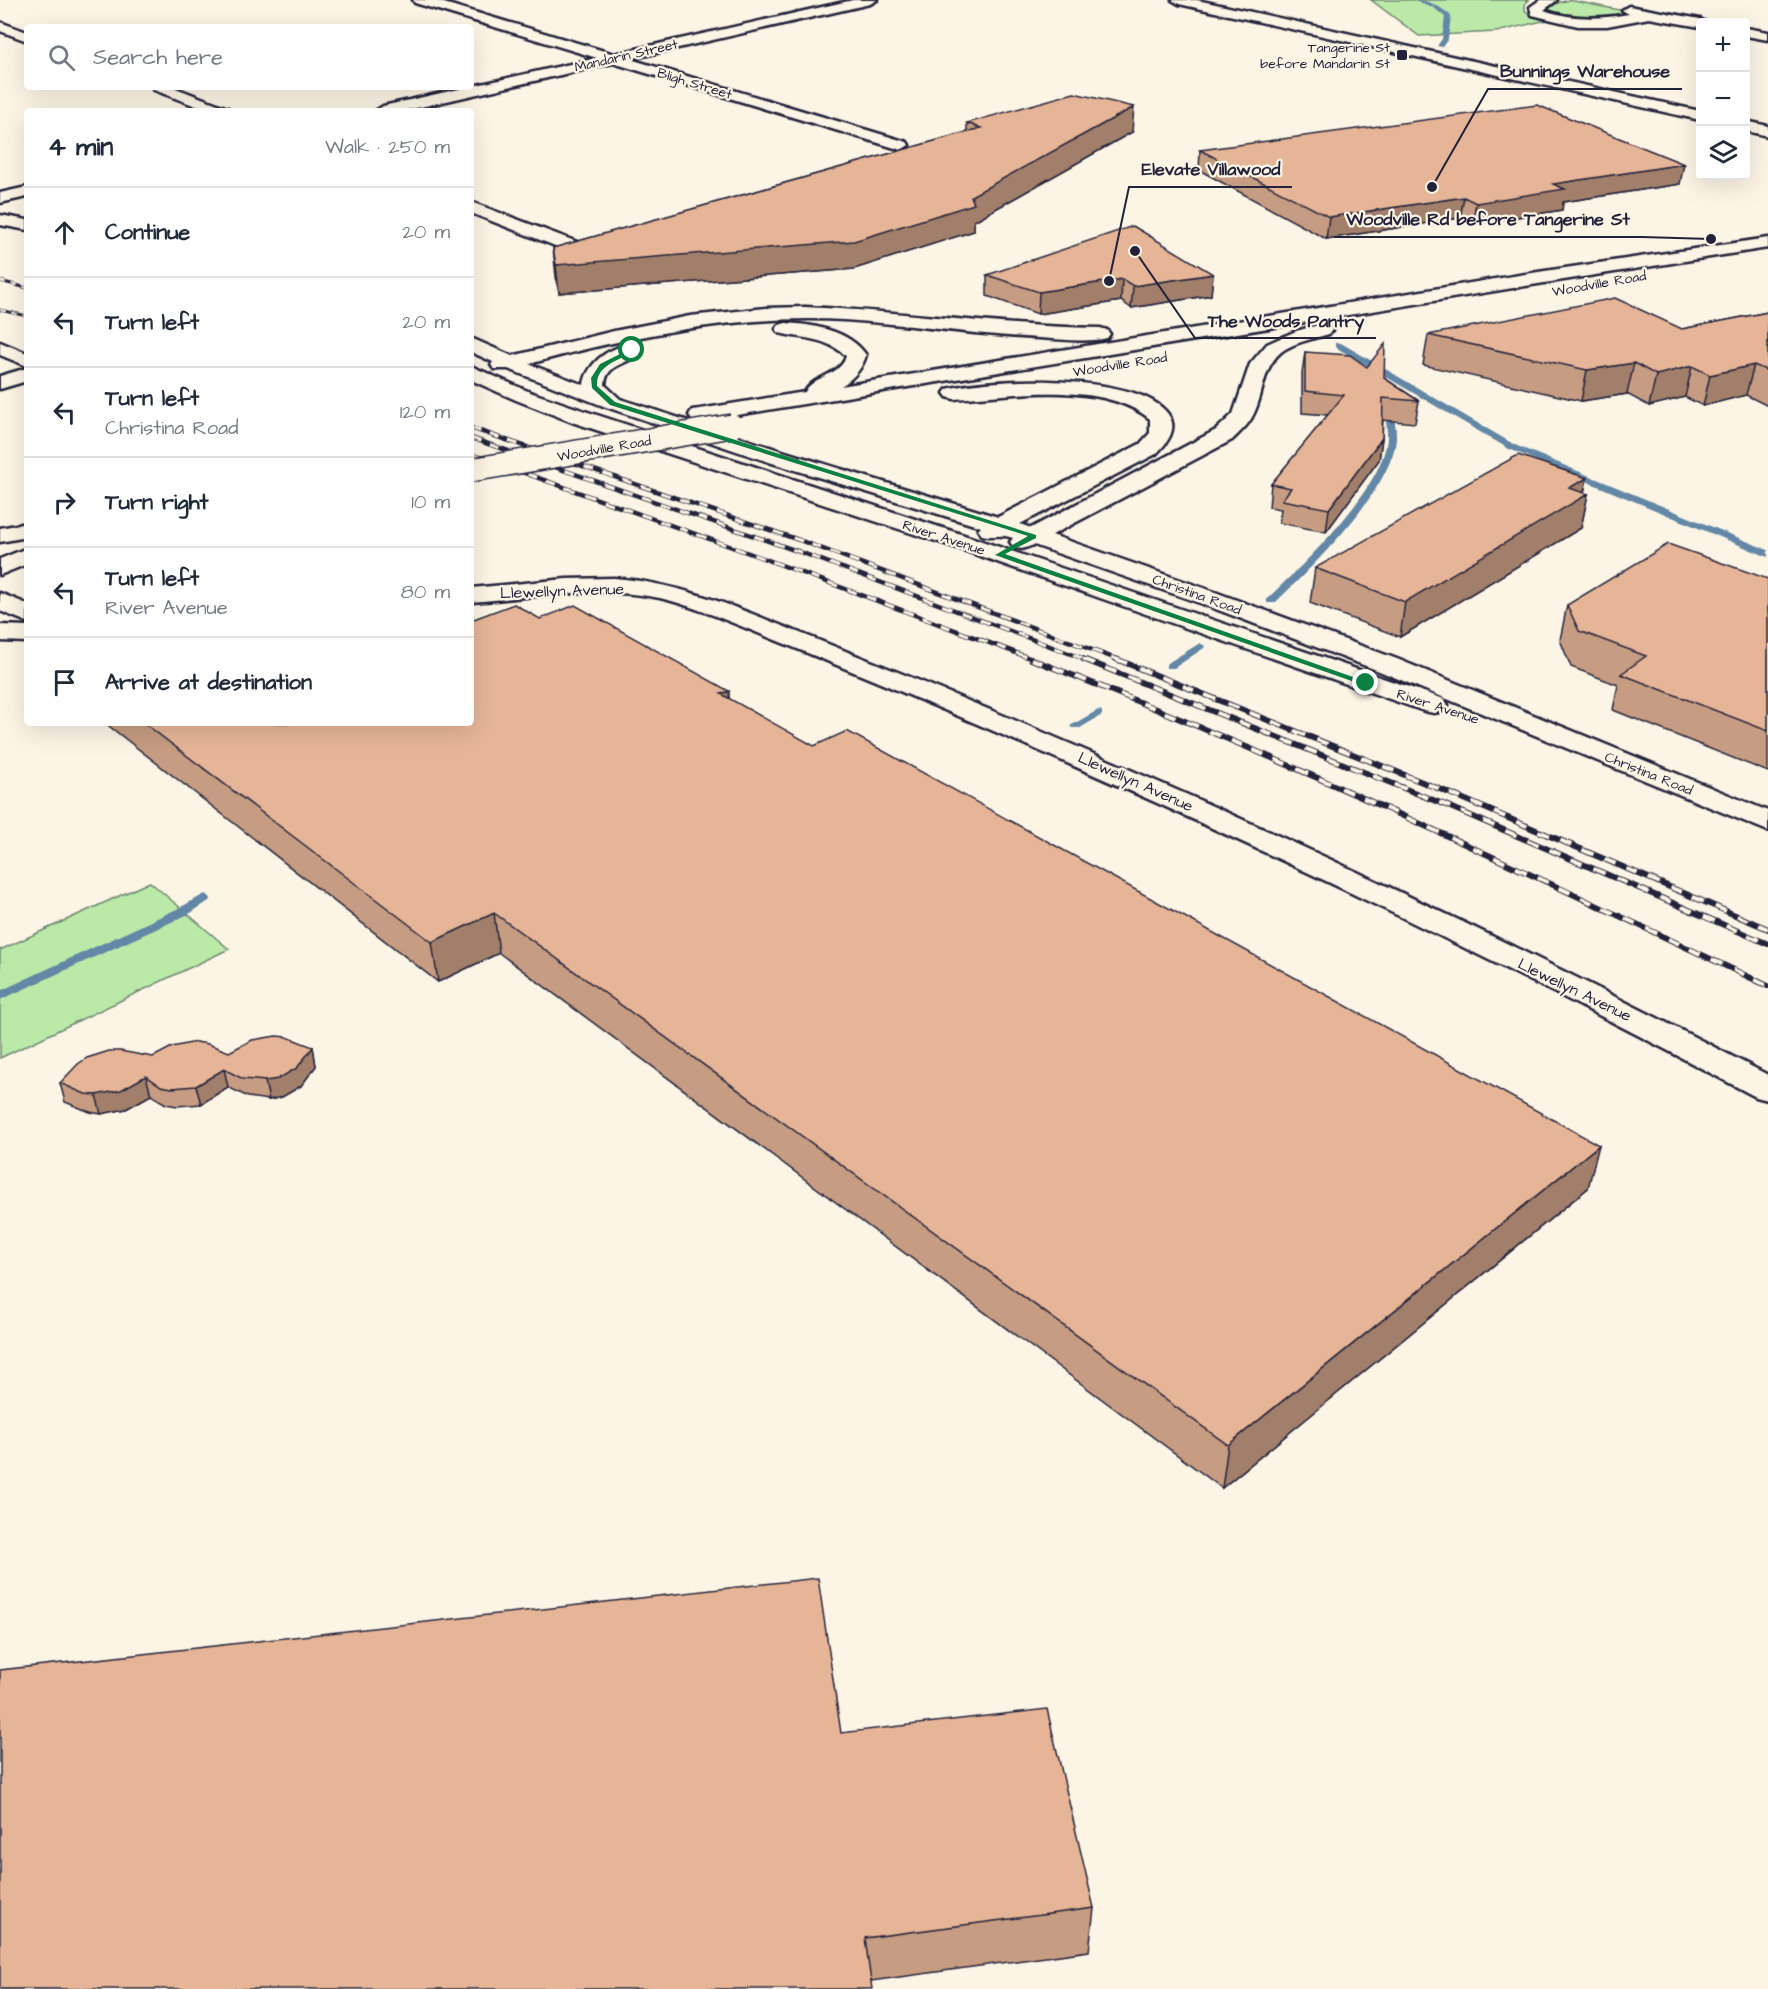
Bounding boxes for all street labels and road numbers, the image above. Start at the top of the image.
street label: Mandarin Street [573,34,680,78]
street label: Bligh Street [655,63,735,105]
street label: Woodville Road [1551,266,1648,302]
street label: Woodville Road [1072,348,1169,382]
street label: Woodville Road [556,431,653,467]
street label: River Avenue [900,515,988,561]
street label: Christina Road [1149,570,1244,620]
street label: Llewellyn Avenue [500,578,625,605]
street label: River Avenue [1394,684,1482,730]
street label: Llewellyn Avenue [1074,747,1197,818]
street label: Christina Road [1602,747,1696,801]
street label: Llewellyn Avenue [1514,953,1635,1028]

